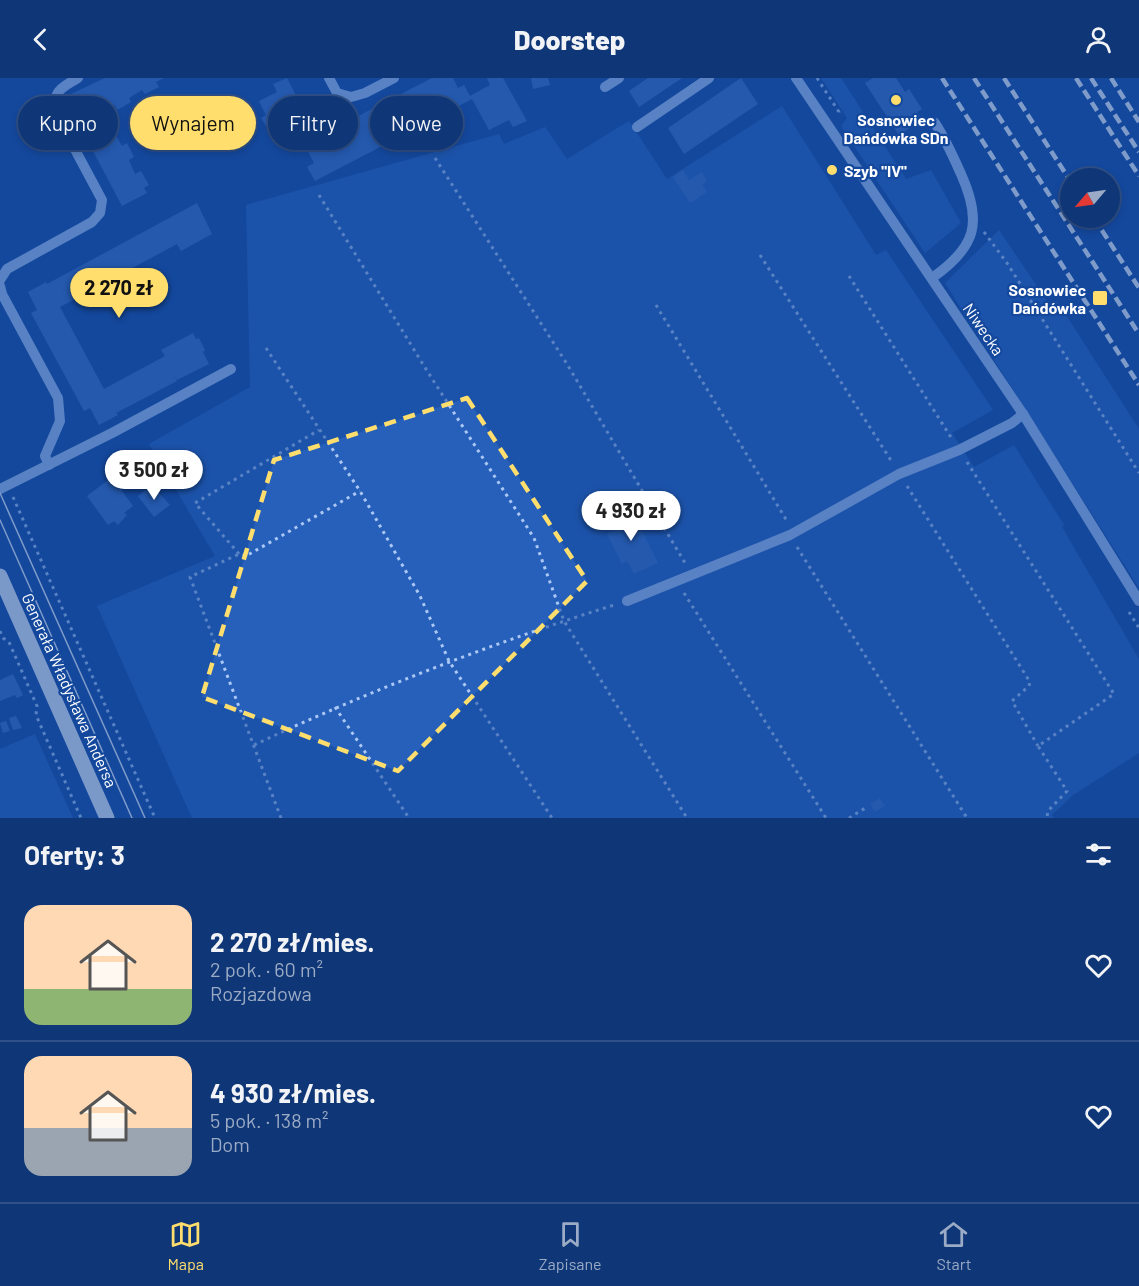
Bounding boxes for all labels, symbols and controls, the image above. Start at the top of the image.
icon: back [24,23,57,56]
text: Doorstep [514,23,625,55]
icon: person [1082,23,1115,56]
marker: Sosnowiec Dańdówka SDn [889,93,903,107]
chip: Kupno [18,96,118,150]
chip: Wynajem [130,96,256,150]
chip: Filtry [268,96,358,150]
chip: Nowe [370,96,463,150]
place label: Sosnowiec Dańdówka SDn [844,110,948,147]
place label: Szyb "IV" [844,161,907,180]
marker: Szyb "IV" [825,163,839,177]
north arrow [1060,168,1120,228]
map controls [1060,168,1120,228]
pin: 2 270 zł [57,268,181,319]
text: 2 270 zł [84,275,154,299]
place label: Sosnowiec Dańdówka [1008,280,1086,317]
marker: Sosnowiec Dańdówka [1091,289,1109,307]
street label: Niwecka [960,299,1008,359]
pin: 3 500 zł [92,450,216,501]
text: 3 500 zł [119,457,189,481]
pin: 4 930 zł [569,491,693,542]
text: 4 930 zł [596,498,666,522]
street label: Generała Władysława Andersa [18,590,122,790]
icon: filters [1082,838,1115,871]
text: Oferty: 3 [24,839,125,870]
text: 2 270 zł/mies. [210,926,374,957]
icon: home [72,929,144,1001]
icon: heart [1082,949,1115,982]
text: 2 pok. · 60 m² [210,957,323,981]
text: Rozjazdowa [210,981,312,1005]
text: 4 930 zł/mies. [210,1077,376,1108]
icon: home [72,1080,144,1152]
icon: heart [1082,1100,1115,1133]
text: 5 pok. · 138 m² [210,1108,329,1132]
text: Dom [210,1132,250,1156]
tab: Mapa [167,1218,204,1273]
tab: Zapisane [539,1218,602,1273]
tab: Start [936,1218,972,1273]

